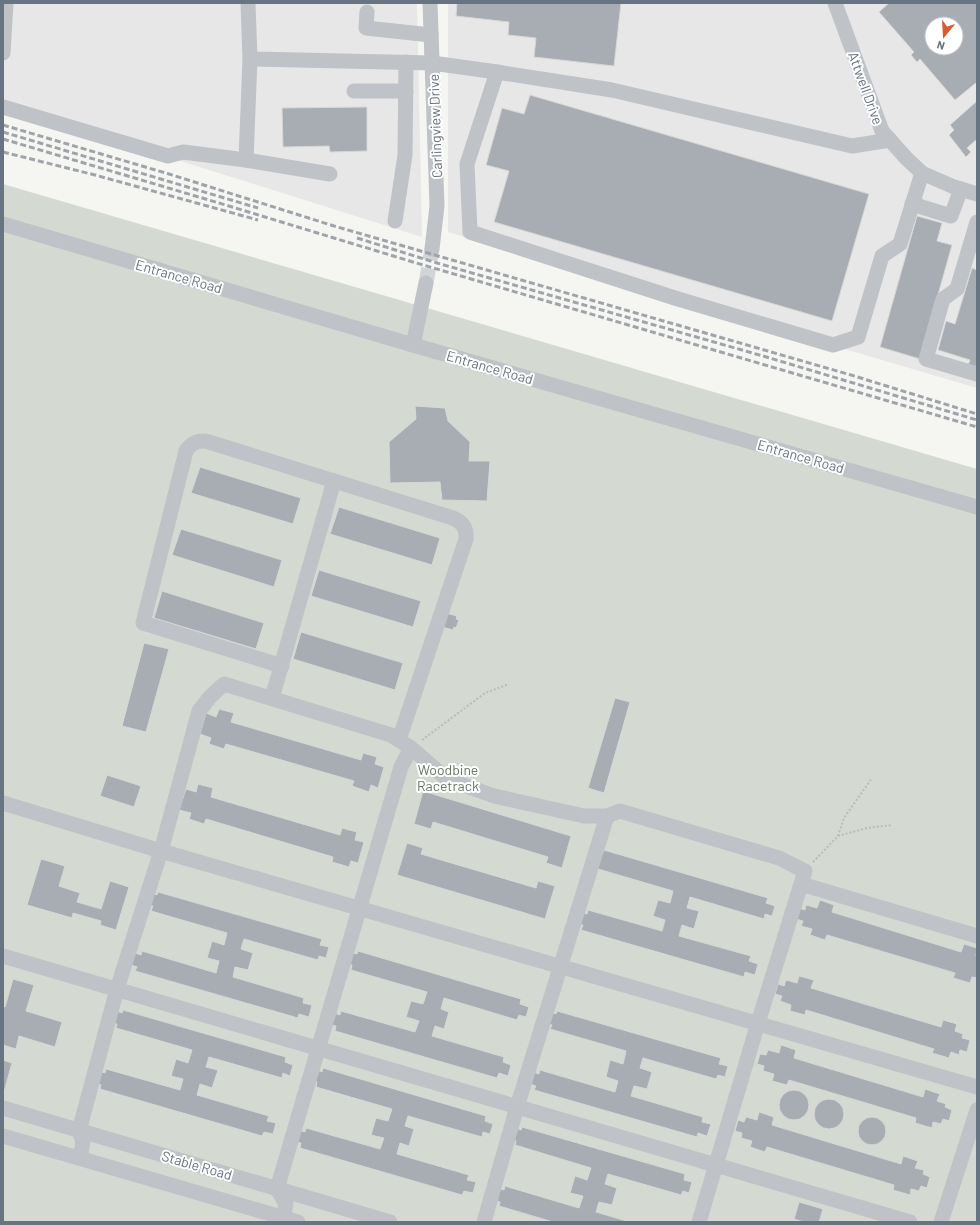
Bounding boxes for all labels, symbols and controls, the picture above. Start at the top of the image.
north arrow [924,16,964,56]
text: N [935,39,946,53]
street label: Attwell Drive [845,49,887,127]
street label: Carlingview Drive [425,74,445,178]
street label: Entrance Road [134,256,224,296]
street label: Entrance Road [445,347,535,387]
street label: Entrance Road [756,436,846,476]
park label: Woodbine Racetrack [417,761,479,794]
street label: Stable Road [160,1147,234,1183]

